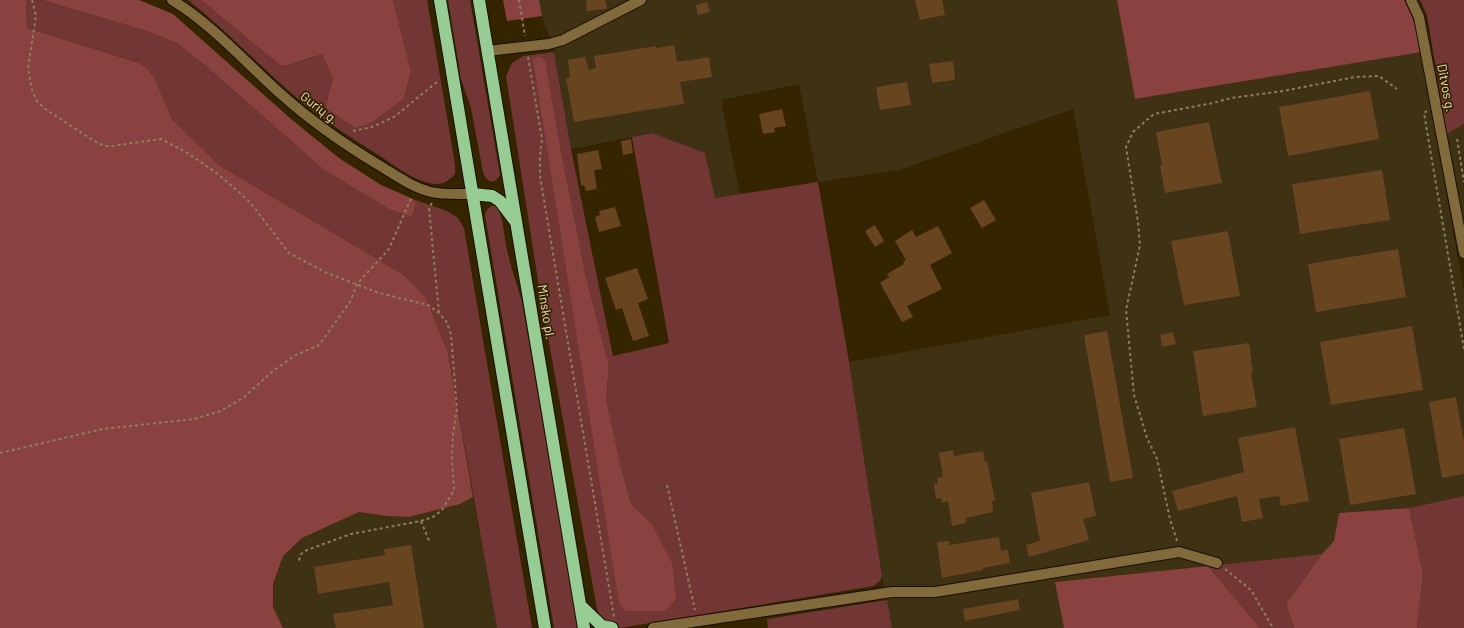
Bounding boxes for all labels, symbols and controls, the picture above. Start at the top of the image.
street label: Ditvos g. [1434,63,1458,113]
street label: Gurių g. [297,89,341,127]
street label: Minsko pl. [534,283,558,341]

